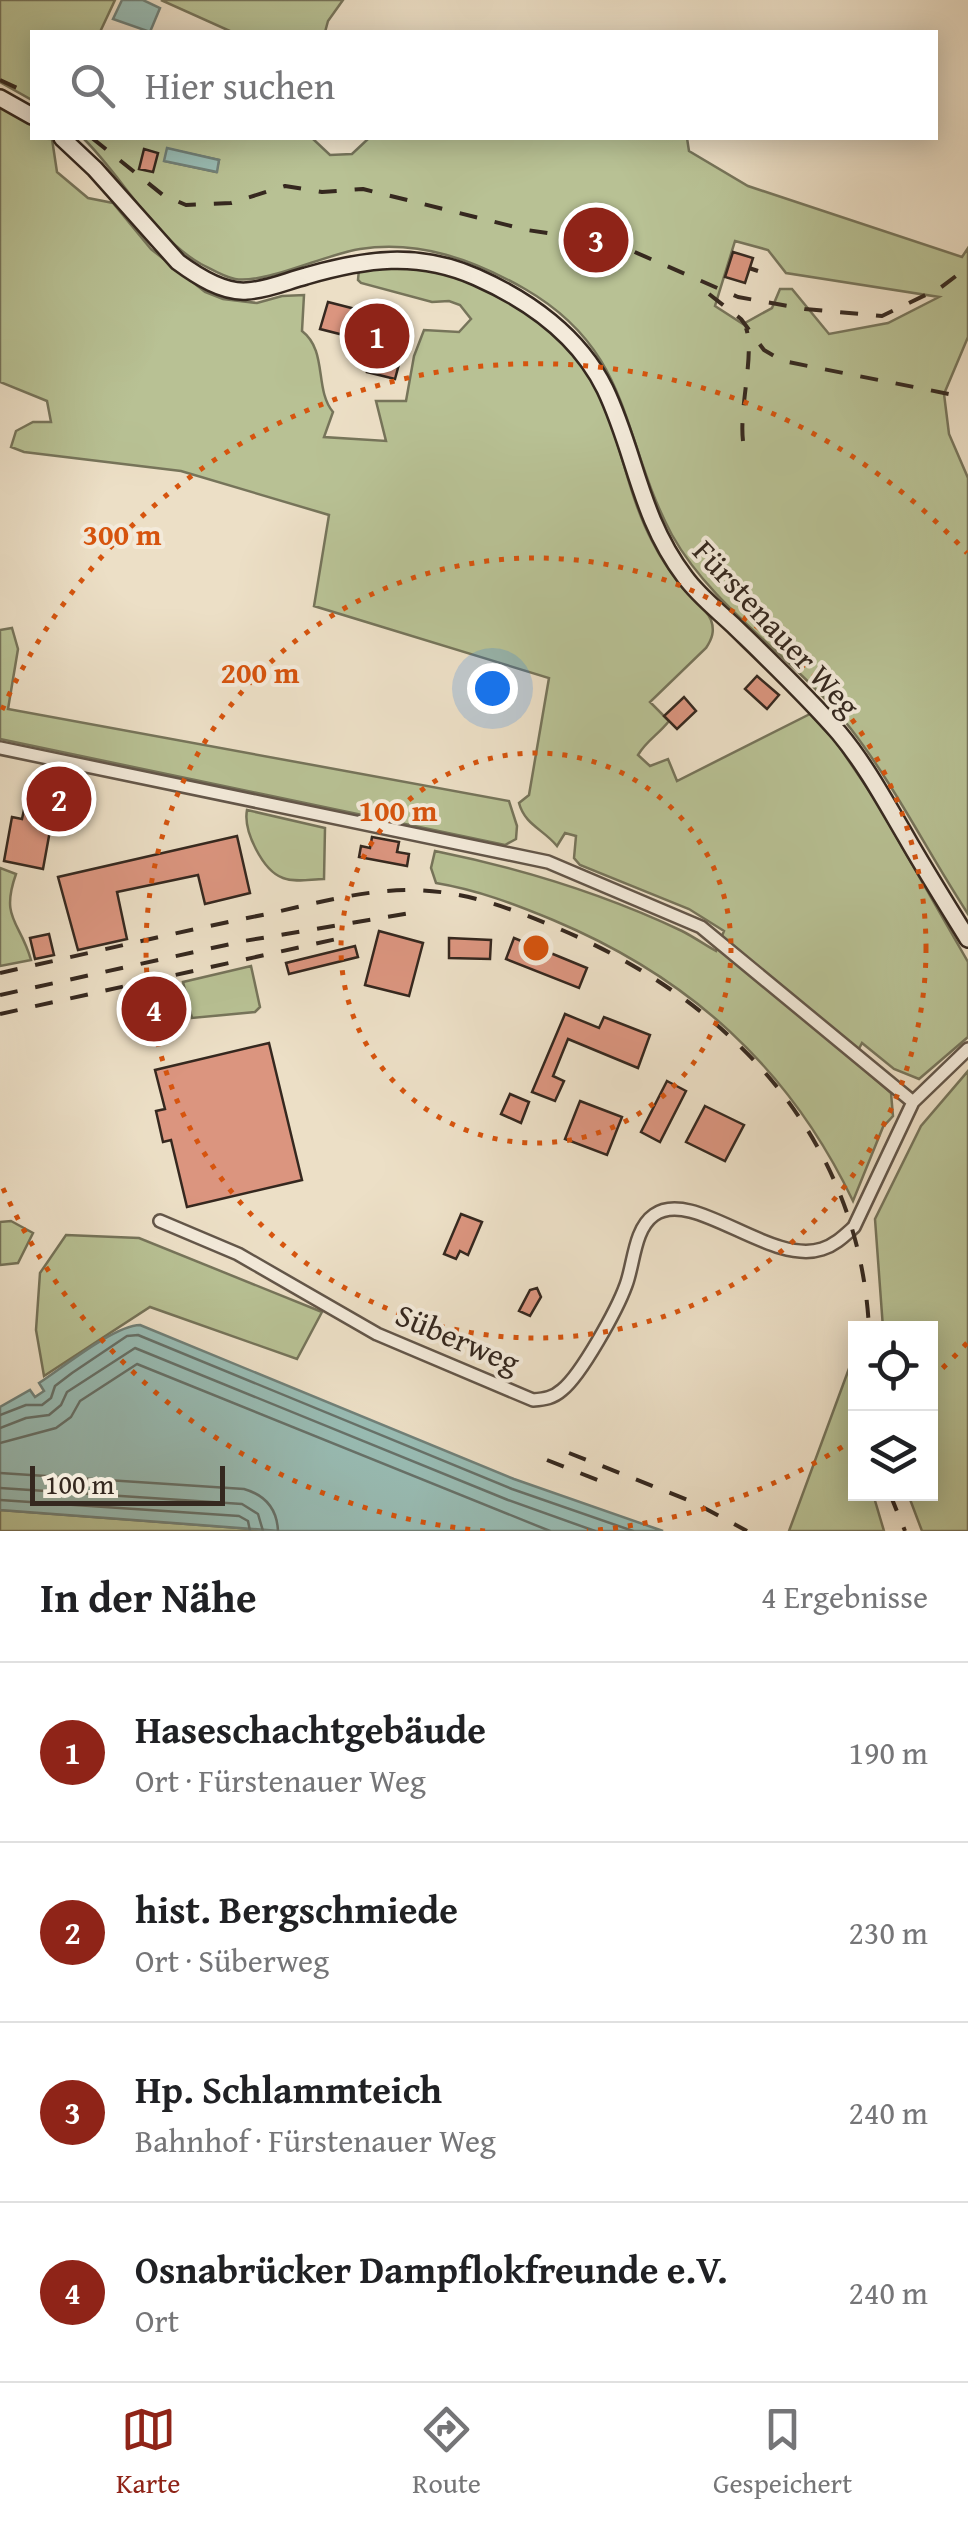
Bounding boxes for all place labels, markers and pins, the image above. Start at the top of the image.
pin: 3 [564,202,628,278]
pin: 1 [344,298,410,374]
pin: 2 [27,762,92,836]
centre of rings [518,930,554,966]
pin: 4 [122,972,186,1046]

